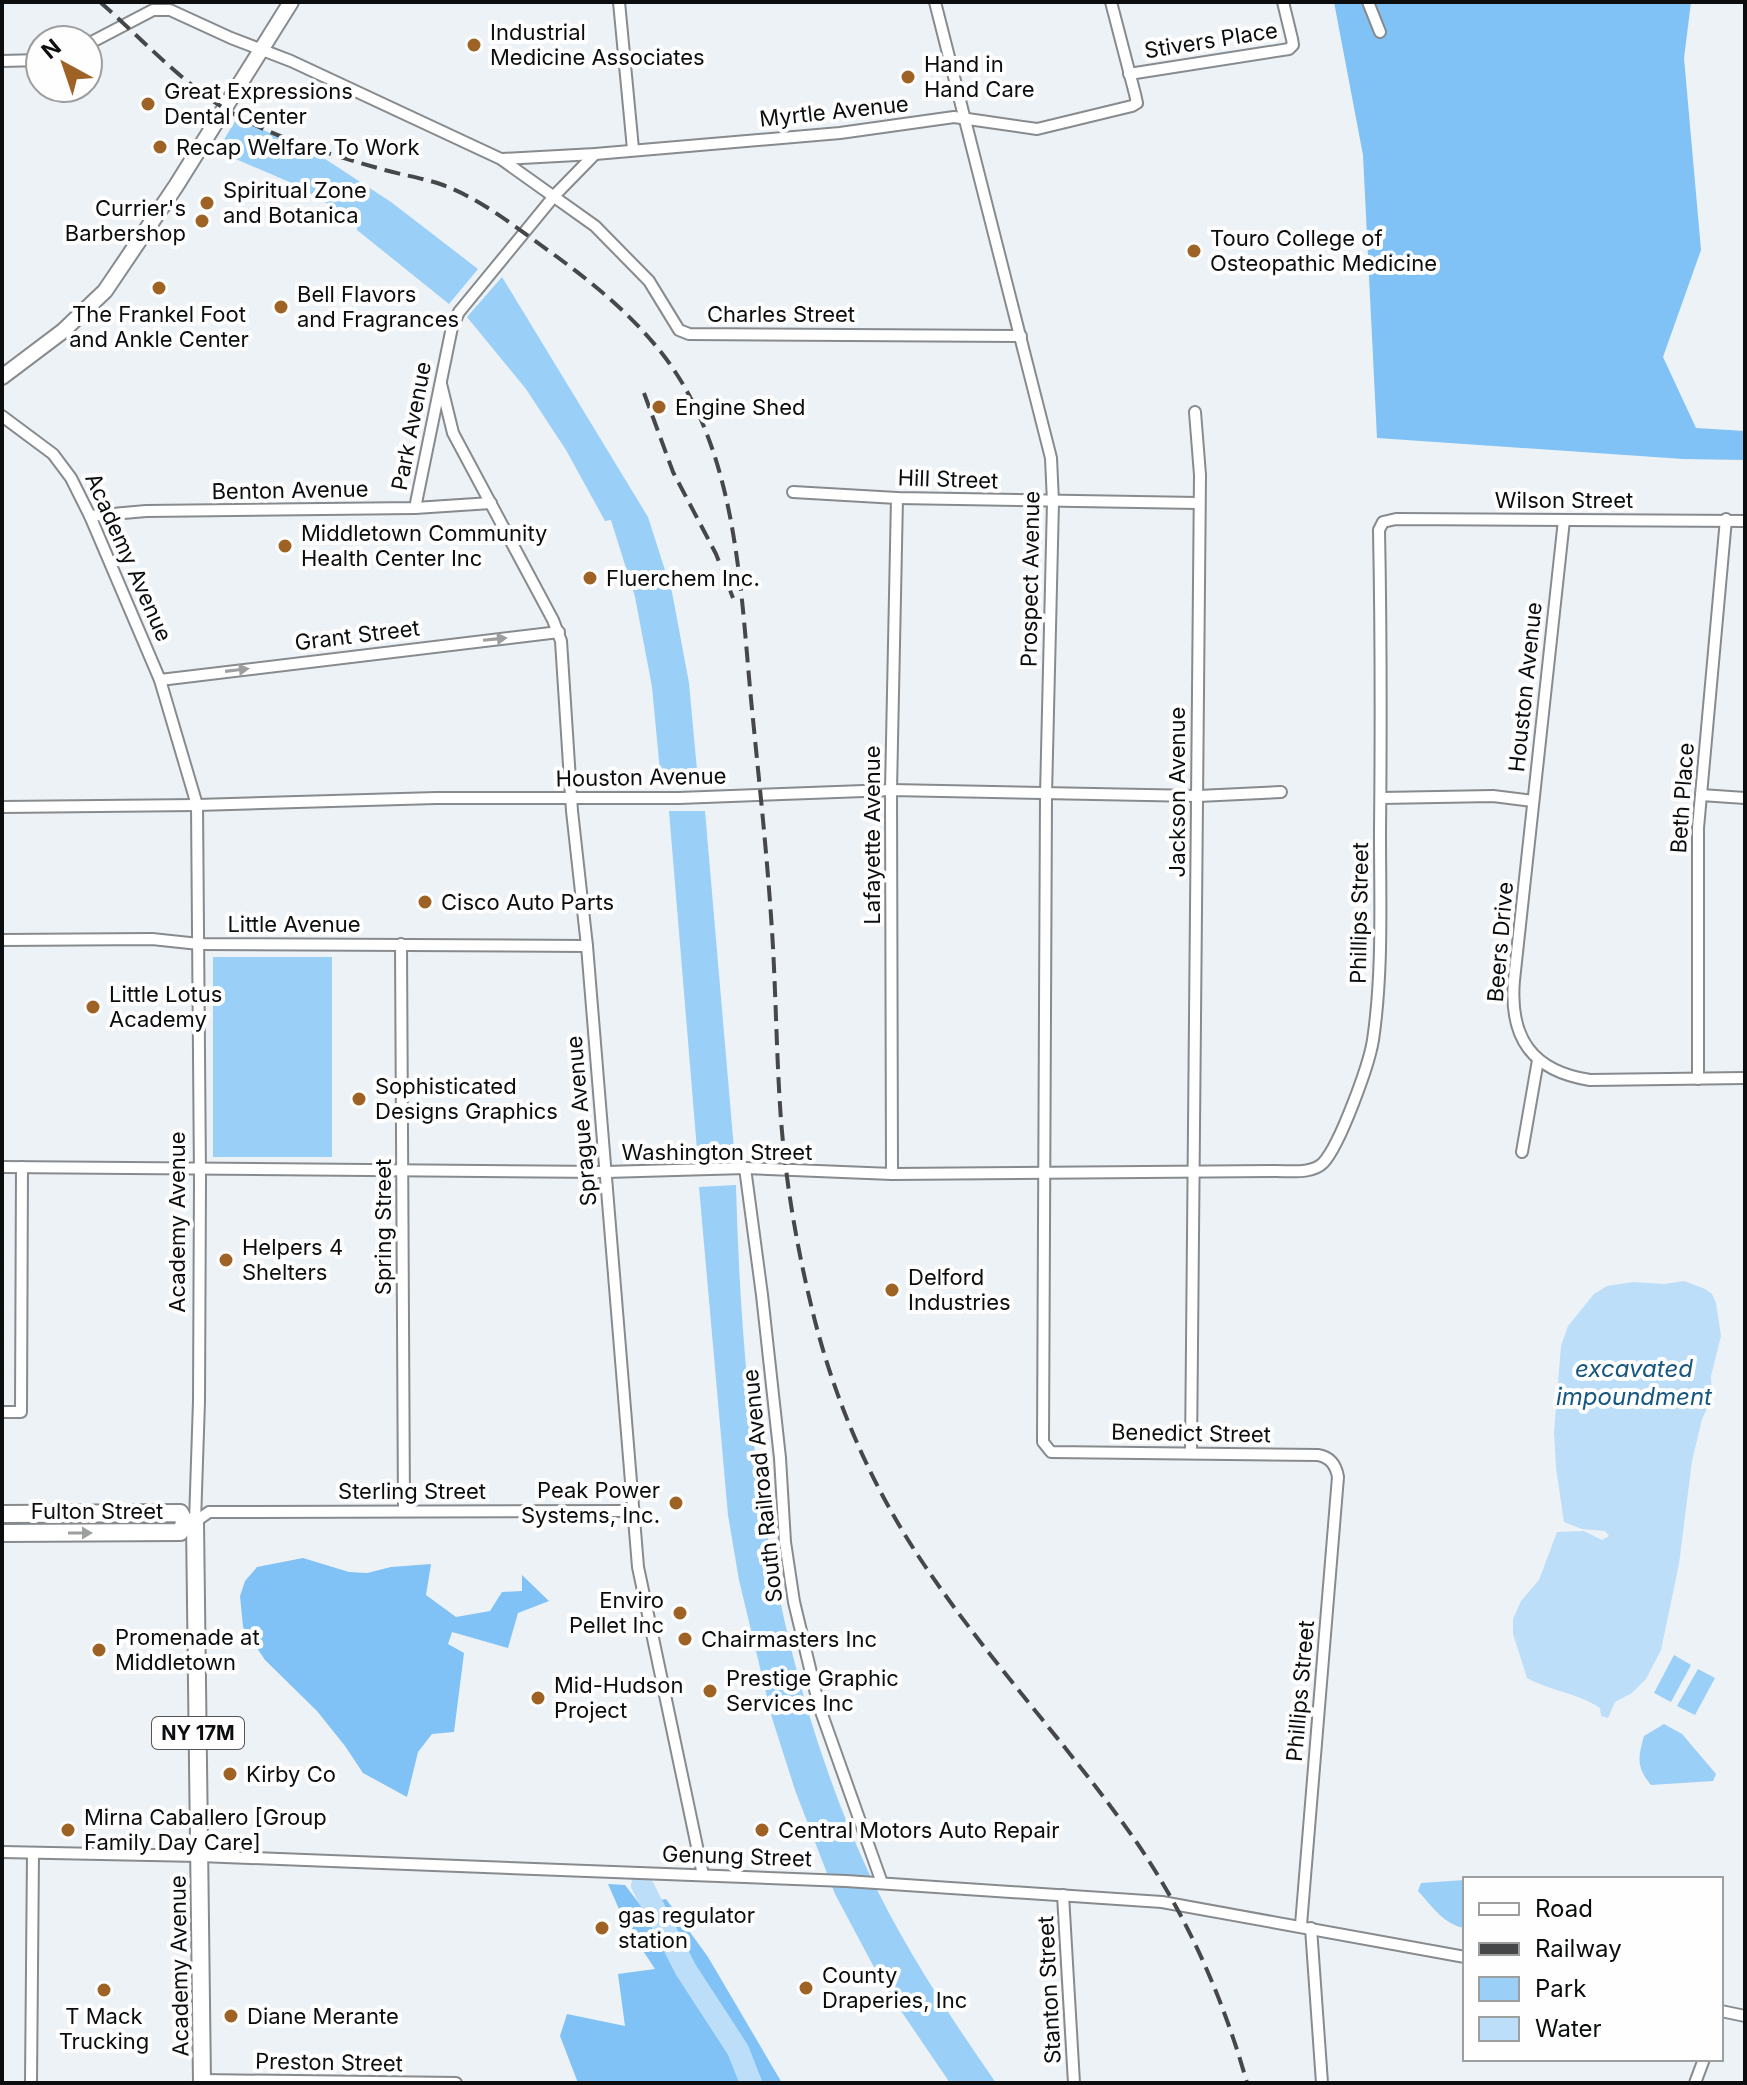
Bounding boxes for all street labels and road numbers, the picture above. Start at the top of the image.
street label: Stivers Place [1142,17,1280,63]
street label: Myrtle Avenue [758,90,910,132]
street label: Charles Street [707,301,855,327]
street label: Park Avenue [386,359,436,493]
street label: Hill Street [897,464,999,494]
street label: Academy Avenue [80,469,178,645]
street label: Benton Avenue [211,476,369,504]
street label: Wilson Street [1495,487,1633,513]
street label: Prospect Avenue [1015,491,1045,667]
street label: Houston Avenue [1503,601,1547,773]
street label: Grant Street [293,614,421,656]
street label: Jackson Avenue [1164,707,1190,877]
street label: Beth Place [1665,742,1699,854]
street label: Lafayette Avenue [859,745,885,925]
street label: Houston Avenue [555,763,727,791]
street label: Phillips Street [1345,842,1373,984]
street label: Beers Drive [1482,881,1518,1003]
street label: Little Avenue [227,911,361,937]
street label: Sprague Avenue [561,1035,601,1207]
street label: Academy Avenue [164,1131,190,1313]
street label: Washington Street [622,1139,812,1165]
street label: Spring Street [370,1159,396,1295]
street label: South Railroad Avenue [737,1368,787,1604]
street label: Benedict Street [1111,1419,1271,1447]
street label: Sterling Street [338,1478,486,1504]
street label: Fulton Street [31,1498,163,1524]
street label: Phillips Street [1281,1619,1319,1763]
road number: NY 17M [152,1717,244,1749]
street label: Genung Street [662,1840,812,1872]
street label: Academy Avenue [164,1875,194,2057]
street label: Stanton Street [1032,1915,1066,2065]
street label: Preston Street [255,2048,403,2076]

